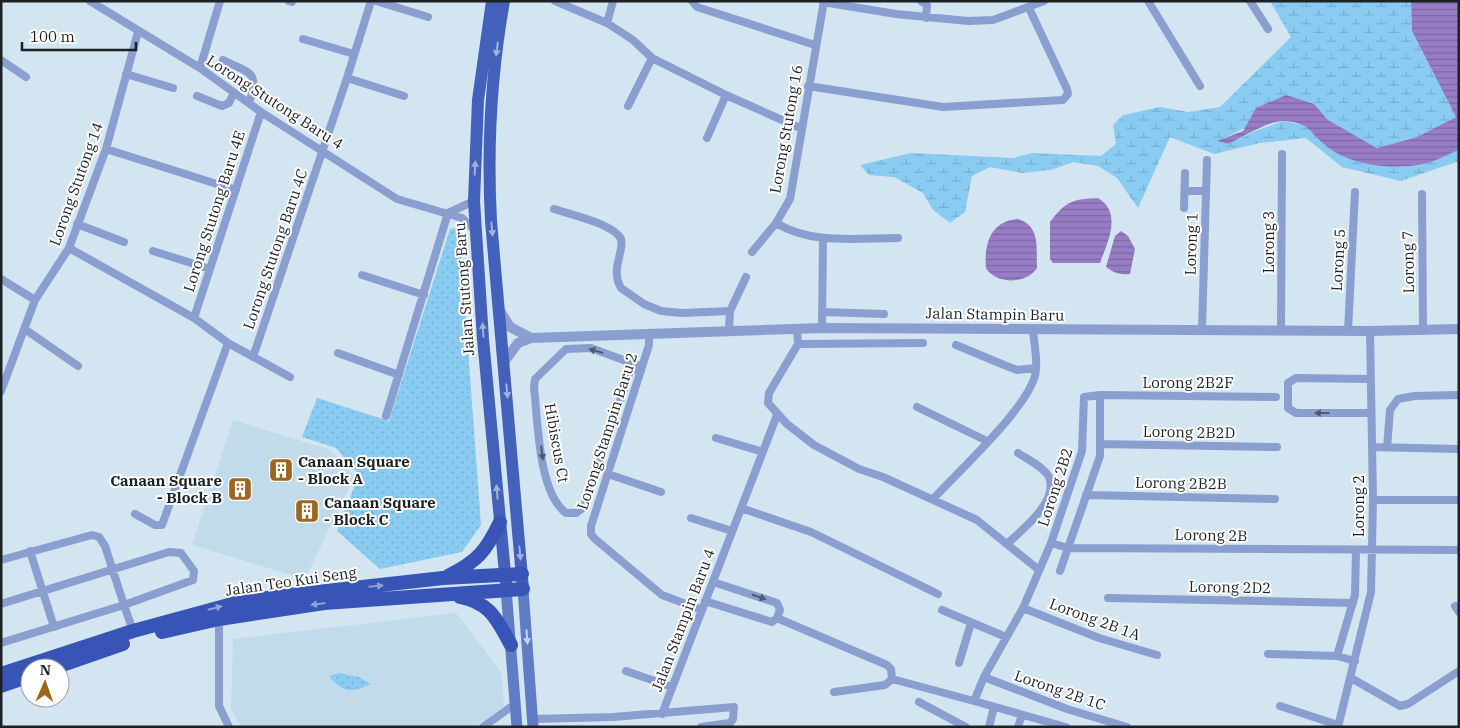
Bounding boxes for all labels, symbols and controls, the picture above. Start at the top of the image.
scale bar [22,20,136,52]
text: 100 m [30,27,75,46]
one-way arrow [493,42,501,58]
street label: Lorong Stutong Baru 4 [203,51,347,153]
street label: Lorong Stutong 16 [765,63,807,195]
street label: Lorong Stutong 14 [45,120,107,248]
street label: Lorong Stutong Baru 4E [179,128,249,294]
one-way arrow [472,159,480,175]
street label: Lorong Stutong Baru 4C [239,166,311,332]
street label: Lorong 3 [1259,211,1278,273]
street label: Lorong 1 [1180,212,1202,276]
one-way arrow [488,221,496,237]
street label: Jalan Stutong Baru [450,222,478,356]
street label: Lorong 5 [1327,228,1349,292]
street label: Lorong 7 [1398,230,1418,294]
street label: Jalan Stampin Baru [925,303,1065,325]
one-way arrow [478,321,486,337]
one-way arrow [588,347,604,355]
street label: Lorong Stampin Baru 2 [573,350,641,512]
street label: Lorong 2B2F [1142,373,1234,392]
one-way arrow [503,383,511,399]
street label: Hibiscus Ct [541,402,573,484]
one-way arrow [1314,409,1330,417]
street label: Lorong 2B2D [1143,422,1235,442]
one-way arrow [538,445,546,461]
street label: Lorong 2B2 [1033,445,1077,529]
place label: Canaan Square - Block A [298,452,410,488]
building icon: Canaan Square - Block A [268,457,294,483]
place label: Canaan Square - Block B [110,471,222,507]
street label: Lorong 2B2B [1135,473,1227,493]
street label: Lorong 2 [1349,475,1368,537]
building icon: Canaan Square - Block B [227,476,253,502]
one-way arrow [493,483,501,499]
place label: Canaan Square - Block C [324,493,436,529]
building icon: Canaan Square - Block C [294,498,320,524]
street label: Lorong 2B [1174,525,1248,545]
one-way arrow [517,545,525,561]
street label: Jalan Stampin Baru 4 [647,546,719,694]
street label: Jalan Teo Kui Seng [224,562,358,600]
street label: Lorong 2D2 [1189,577,1271,597]
one-way arrow [368,582,384,590]
one-way arrow [752,594,767,602]
street label: Lorong 2B 1A [1047,594,1144,645]
one-way arrow [310,600,326,608]
one-way arrow [208,604,223,612]
one-way arrow [523,630,531,646]
north arrow [20,658,70,708]
text: N [40,661,51,679]
street label: Lorong 2B 1C [1012,666,1108,714]

